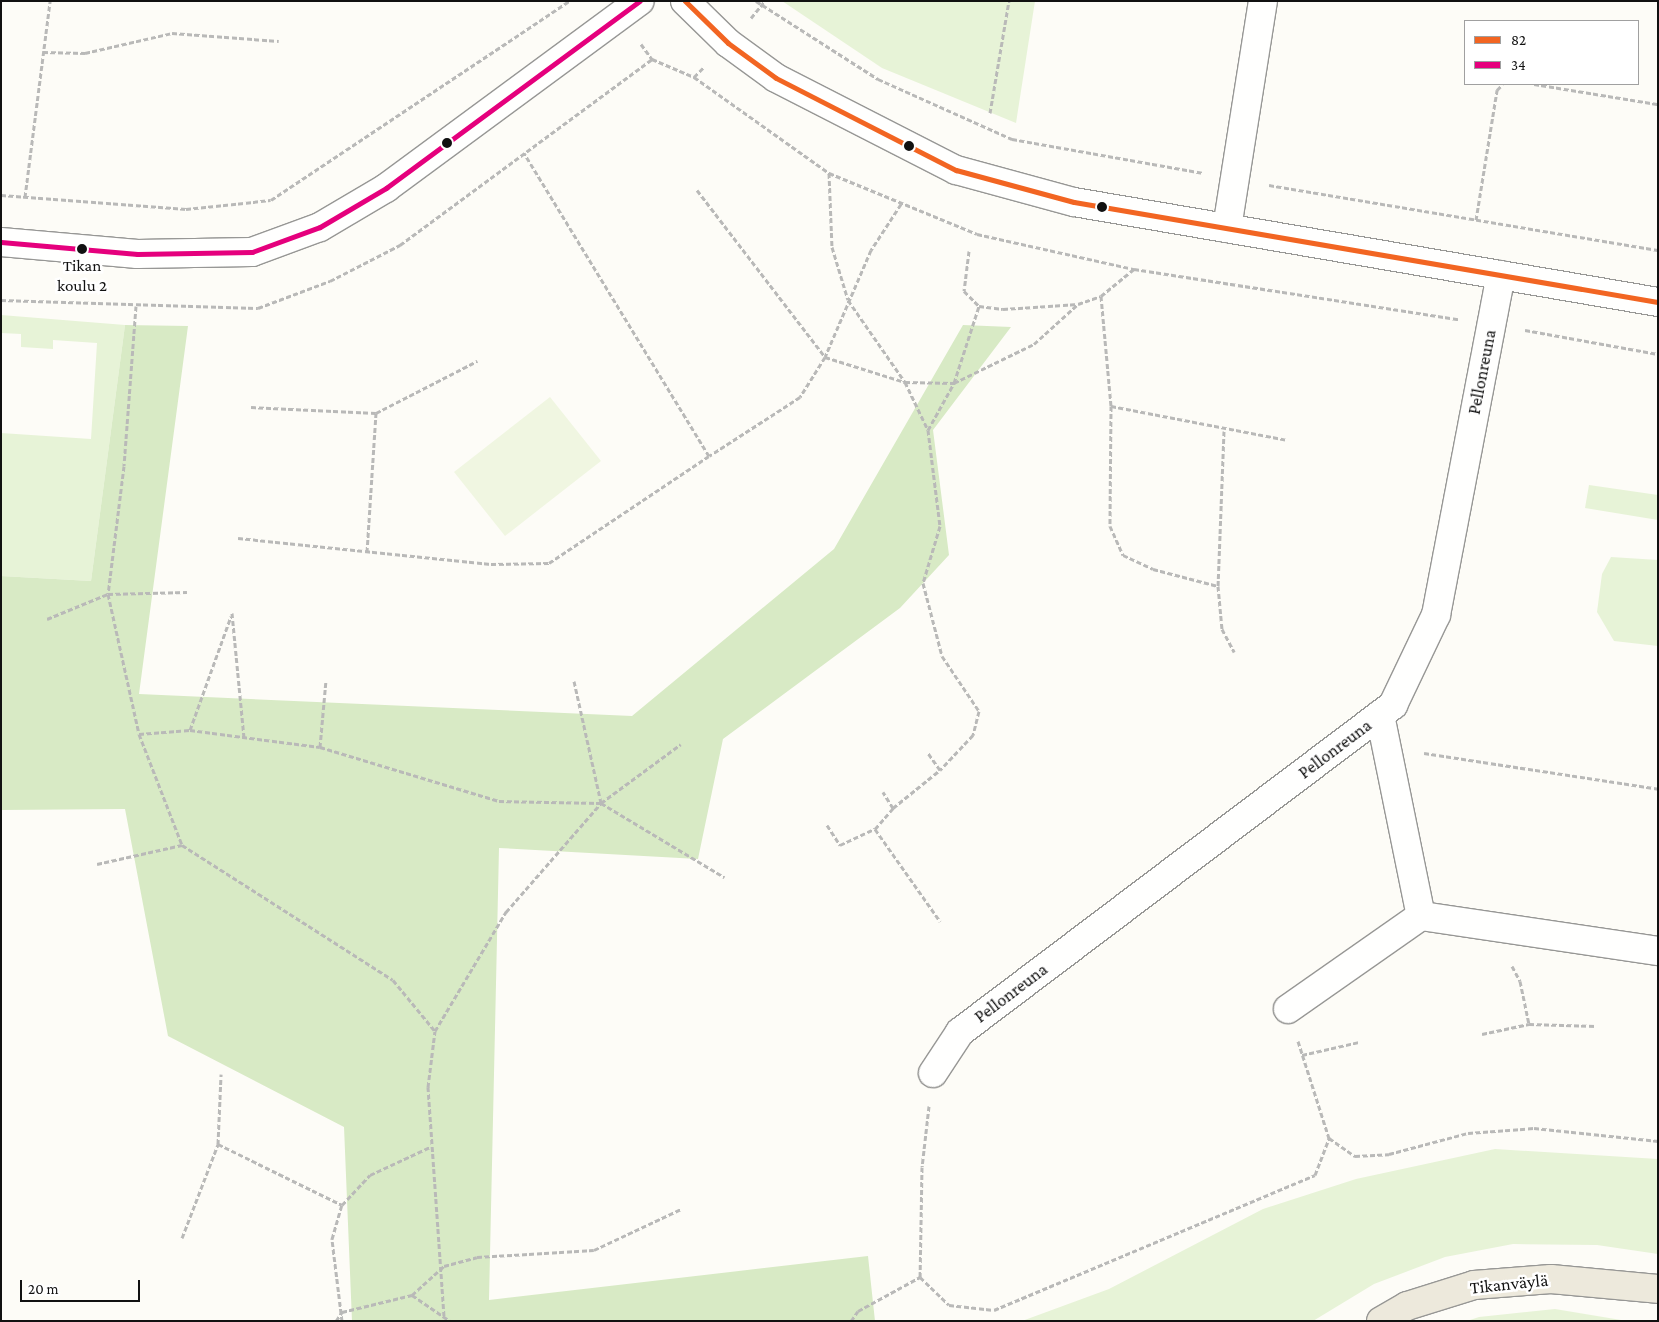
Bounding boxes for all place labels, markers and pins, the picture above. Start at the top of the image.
unlabelled marker [442,138,452,148]
unlabelled marker [904,141,914,151]
unlabelled marker [1097,202,1107,212]
marker: Tikan koulu 2 [77,244,87,254]
place label: Tikan koulu 2 [57,256,107,296]

